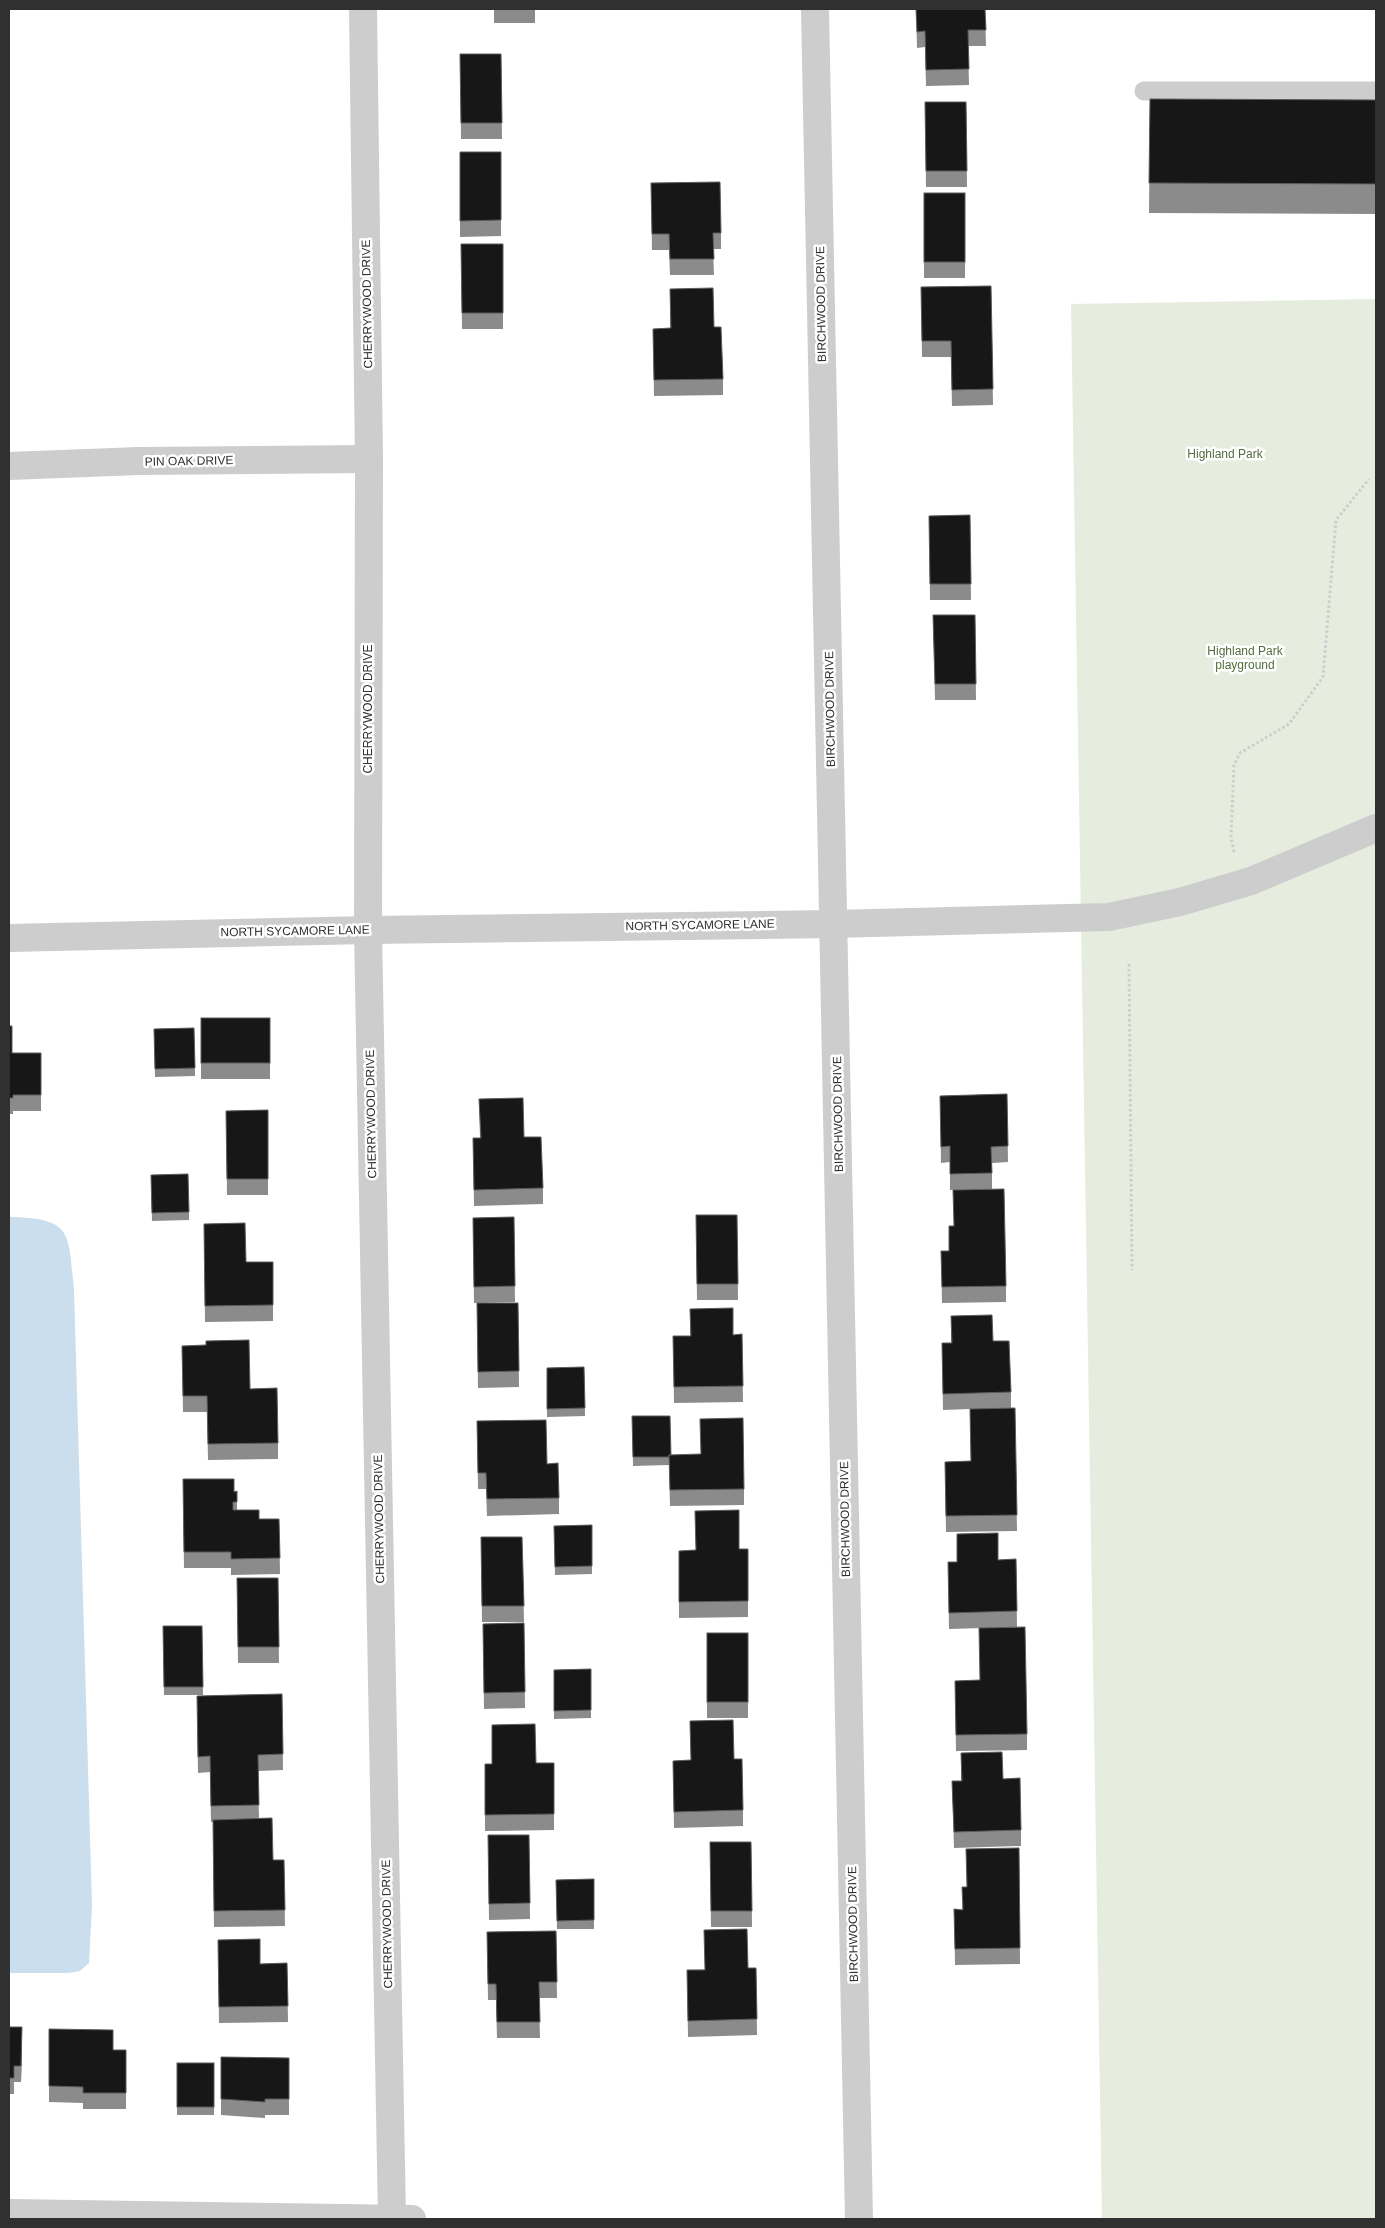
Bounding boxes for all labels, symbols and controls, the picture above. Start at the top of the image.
street label: CHERRYWOOD DRIVE [359,239,375,369]
street label: BIRCHWOOD DRIVE [813,246,829,362]
park label: Highland Park [1187,447,1264,461]
street label: PIN OAK DRIVE [145,453,233,469]
street label: CHERRYWOOD DRIVE [361,644,375,774]
park label: Highland Park playground [1207,644,1284,672]
street label: BIRCHWOOD DRIVE [822,651,838,767]
street label: NORTH SYCAMORE LANE [625,917,775,933]
street label: NORTH SYCAMORE LANE [220,923,370,939]
street label: CHERRYWOOD DRIVE [363,1049,379,1179]
street label: BIRCHWOOD DRIVE [830,1056,846,1172]
street label: CHERRYWOOD DRIVE [371,1454,387,1584]
street label: BIRCHWOOD DRIVE [837,1461,853,1577]
street label: CHERRYWOOD DRIVE [379,1859,395,1989]
street label: BIRCHWOOD DRIVE [845,1866,861,1982]

